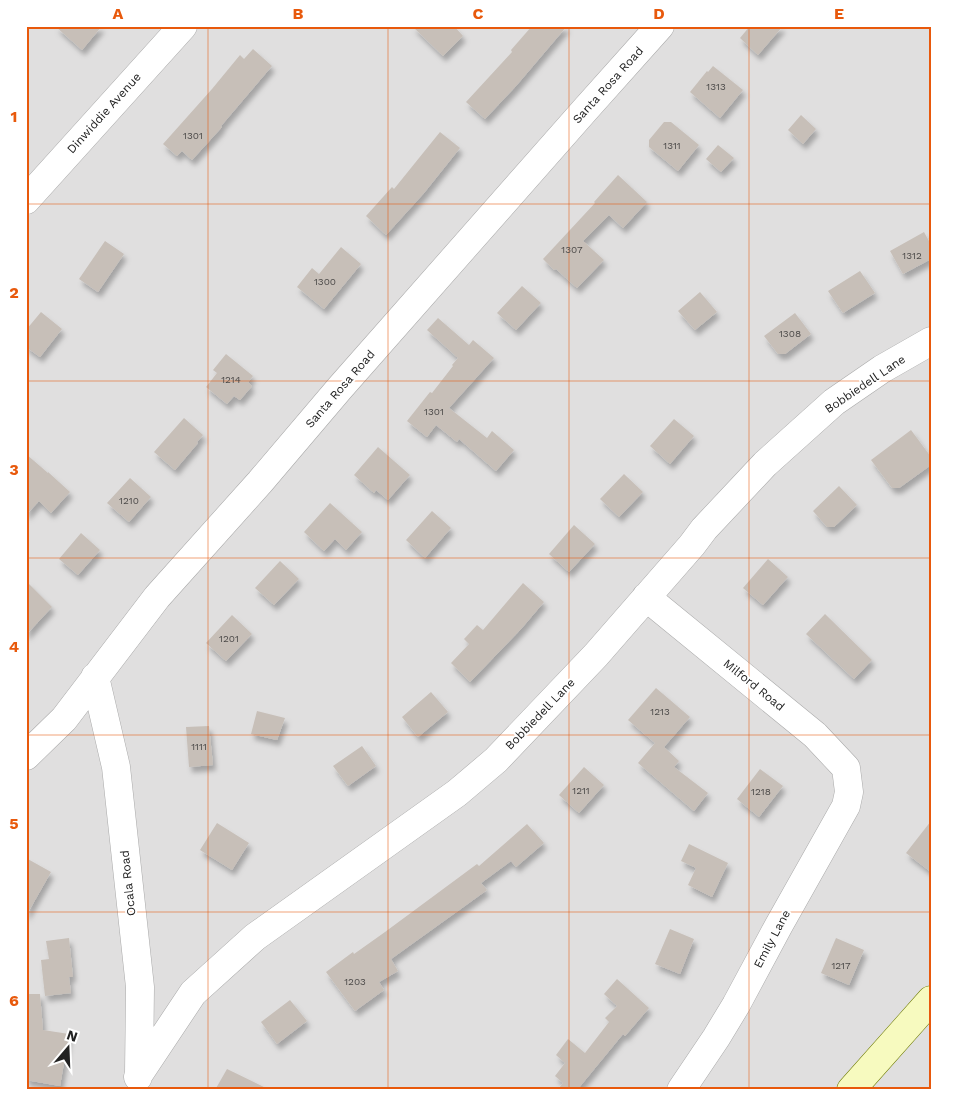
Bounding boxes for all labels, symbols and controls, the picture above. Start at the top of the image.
text: A [113,4,124,23]
text: B [293,4,304,23]
text: C [473,4,484,23]
text: D [653,4,665,23]
text: E [834,4,844,23]
street label: Santa Rosa Road [570,44,646,126]
street label: Dinwiddie Avenue [64,70,144,156]
house number: 1313 [706,81,726,92]
text: 1 [11,107,17,126]
house number: 1301 [183,130,203,141]
house number: 1311 [663,140,681,151]
house number: 1307 [561,244,583,255]
house number: 1312 [902,250,922,261]
house number: 1300 [314,276,336,287]
text: 2 [9,283,19,302]
house number: 1308 [779,328,801,339]
street label: Santa Rosa Road [302,347,378,431]
street label: Bobbiedell Lane [822,352,908,416]
house number: 1214 [221,374,241,385]
house number: 1301 [424,406,444,417]
text: 3 [9,460,19,479]
house number: 1210 [119,495,139,506]
house number: 1201 [219,633,239,644]
text: 4 [9,637,19,656]
street label: Milford Road [721,656,787,714]
street label: Bobbiedell Lane [502,675,578,753]
house number: 1213 [650,706,670,717]
house number: 1111 [191,741,207,752]
house number: 1211 [572,785,590,796]
house number: 1218 [751,786,771,797]
text: 5 [9,814,19,833]
street label: Ocala Road [118,849,138,917]
street label: Emily Lane [751,907,793,971]
house number: 1217 [831,960,851,971]
house number: 1203 [344,976,366,987]
text: 6 [9,991,19,1010]
north arrow [42,1024,92,1074]
text: N [65,1026,80,1045]

